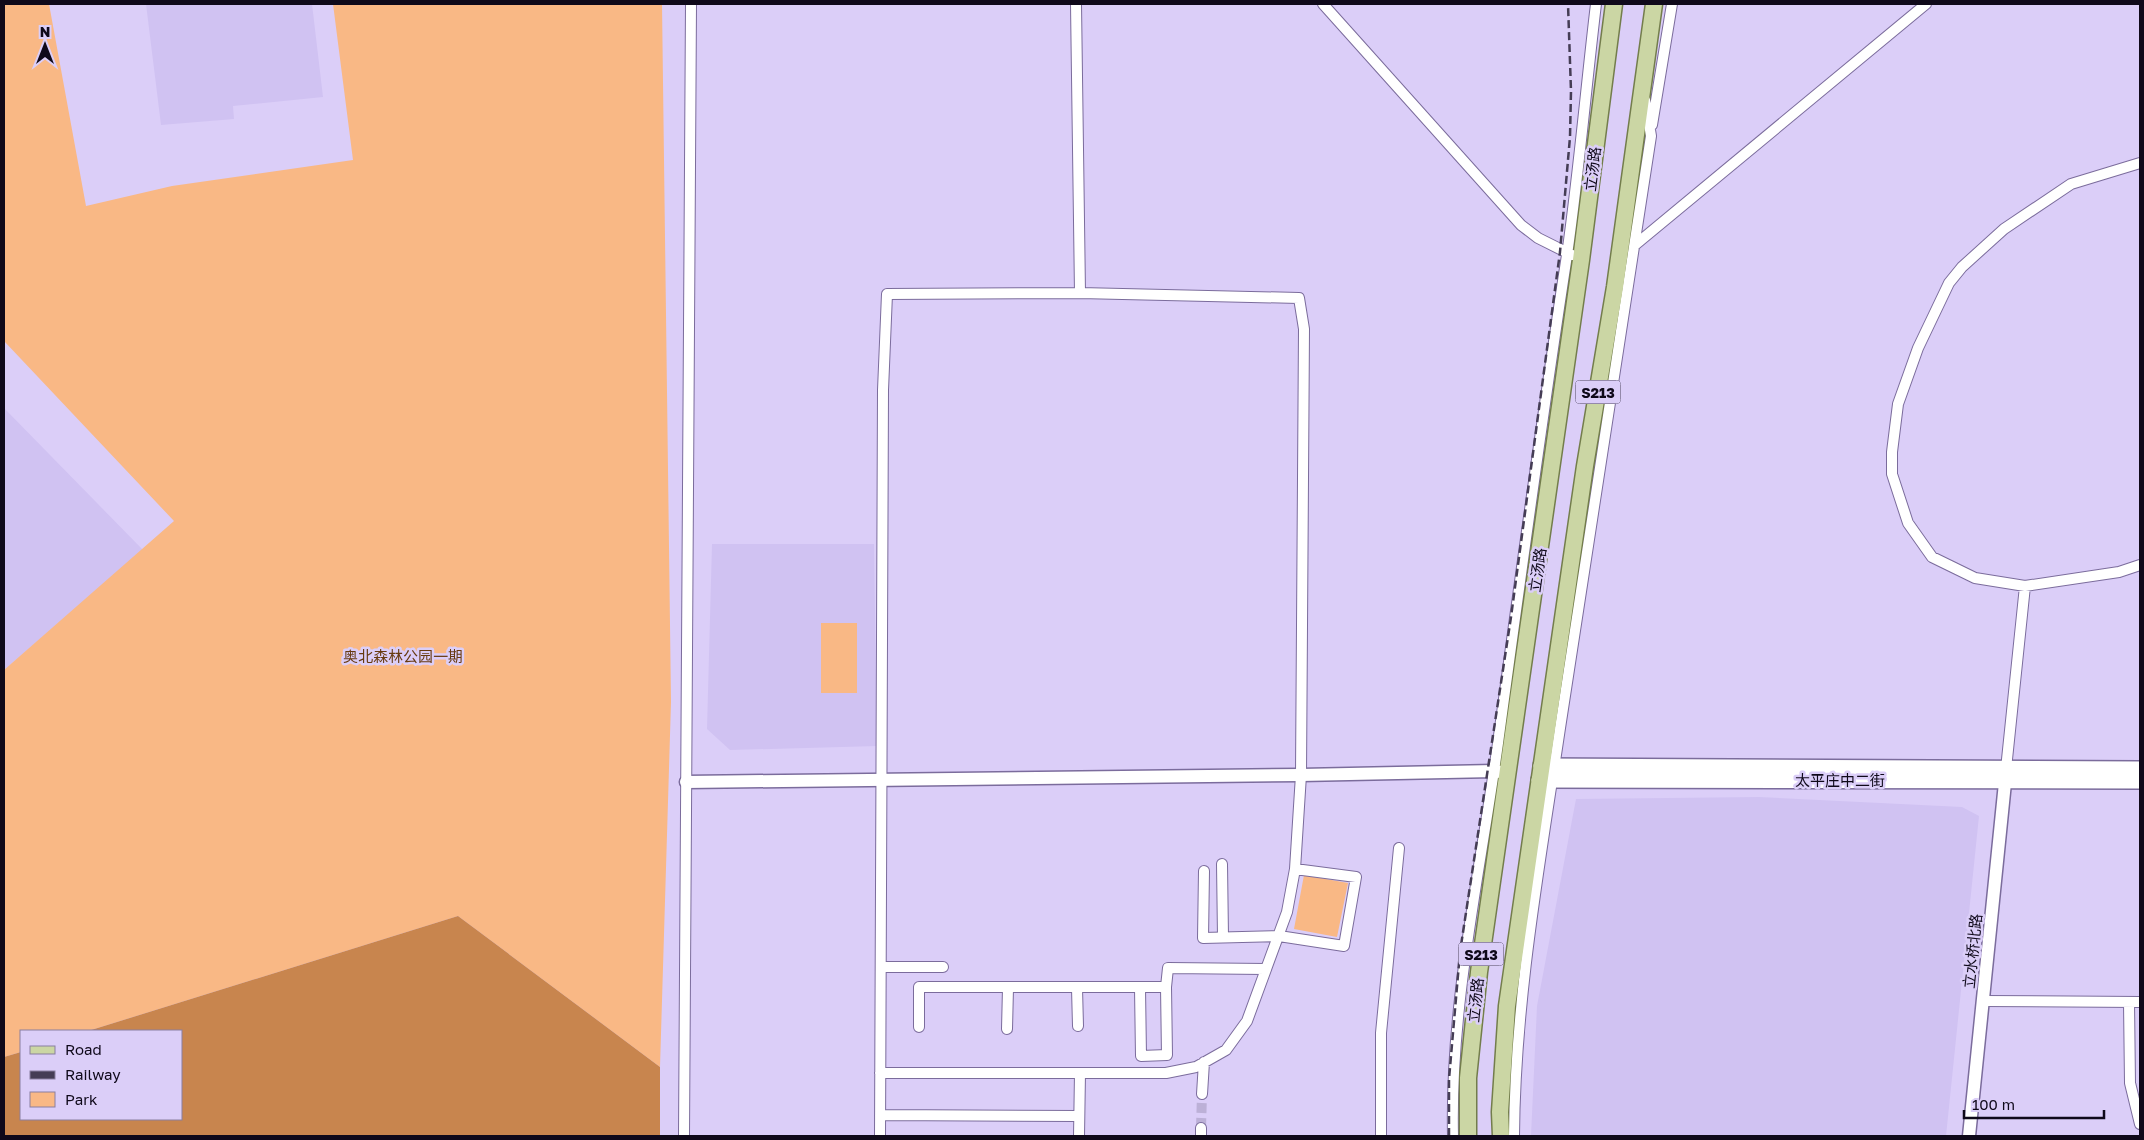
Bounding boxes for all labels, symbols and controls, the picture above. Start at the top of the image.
north arrow [20,20,70,70]
text: N [40,23,50,40]
street label: 立汤路 [1580,146,1604,192]
road number: S213 [1576,381,1620,404]
street label: 立汤路 [1525,546,1549,594]
park label: 奥北森林公园一期 [343,647,463,665]
street label: 太平庄中二街 [1795,771,1885,789]
street label: 立水桥北路 [1959,913,1985,989]
road number: S213 [1458,942,1504,966]
street label: 立汤路 [1464,977,1486,1023]
legend [20,1030,182,1120]
text: Road [65,1040,102,1058]
text: Railway [65,1065,121,1083]
scale bar [1964,1088,2104,1120]
text: Park [65,1090,98,1108]
text: 100 m [1972,1095,2015,1113]

